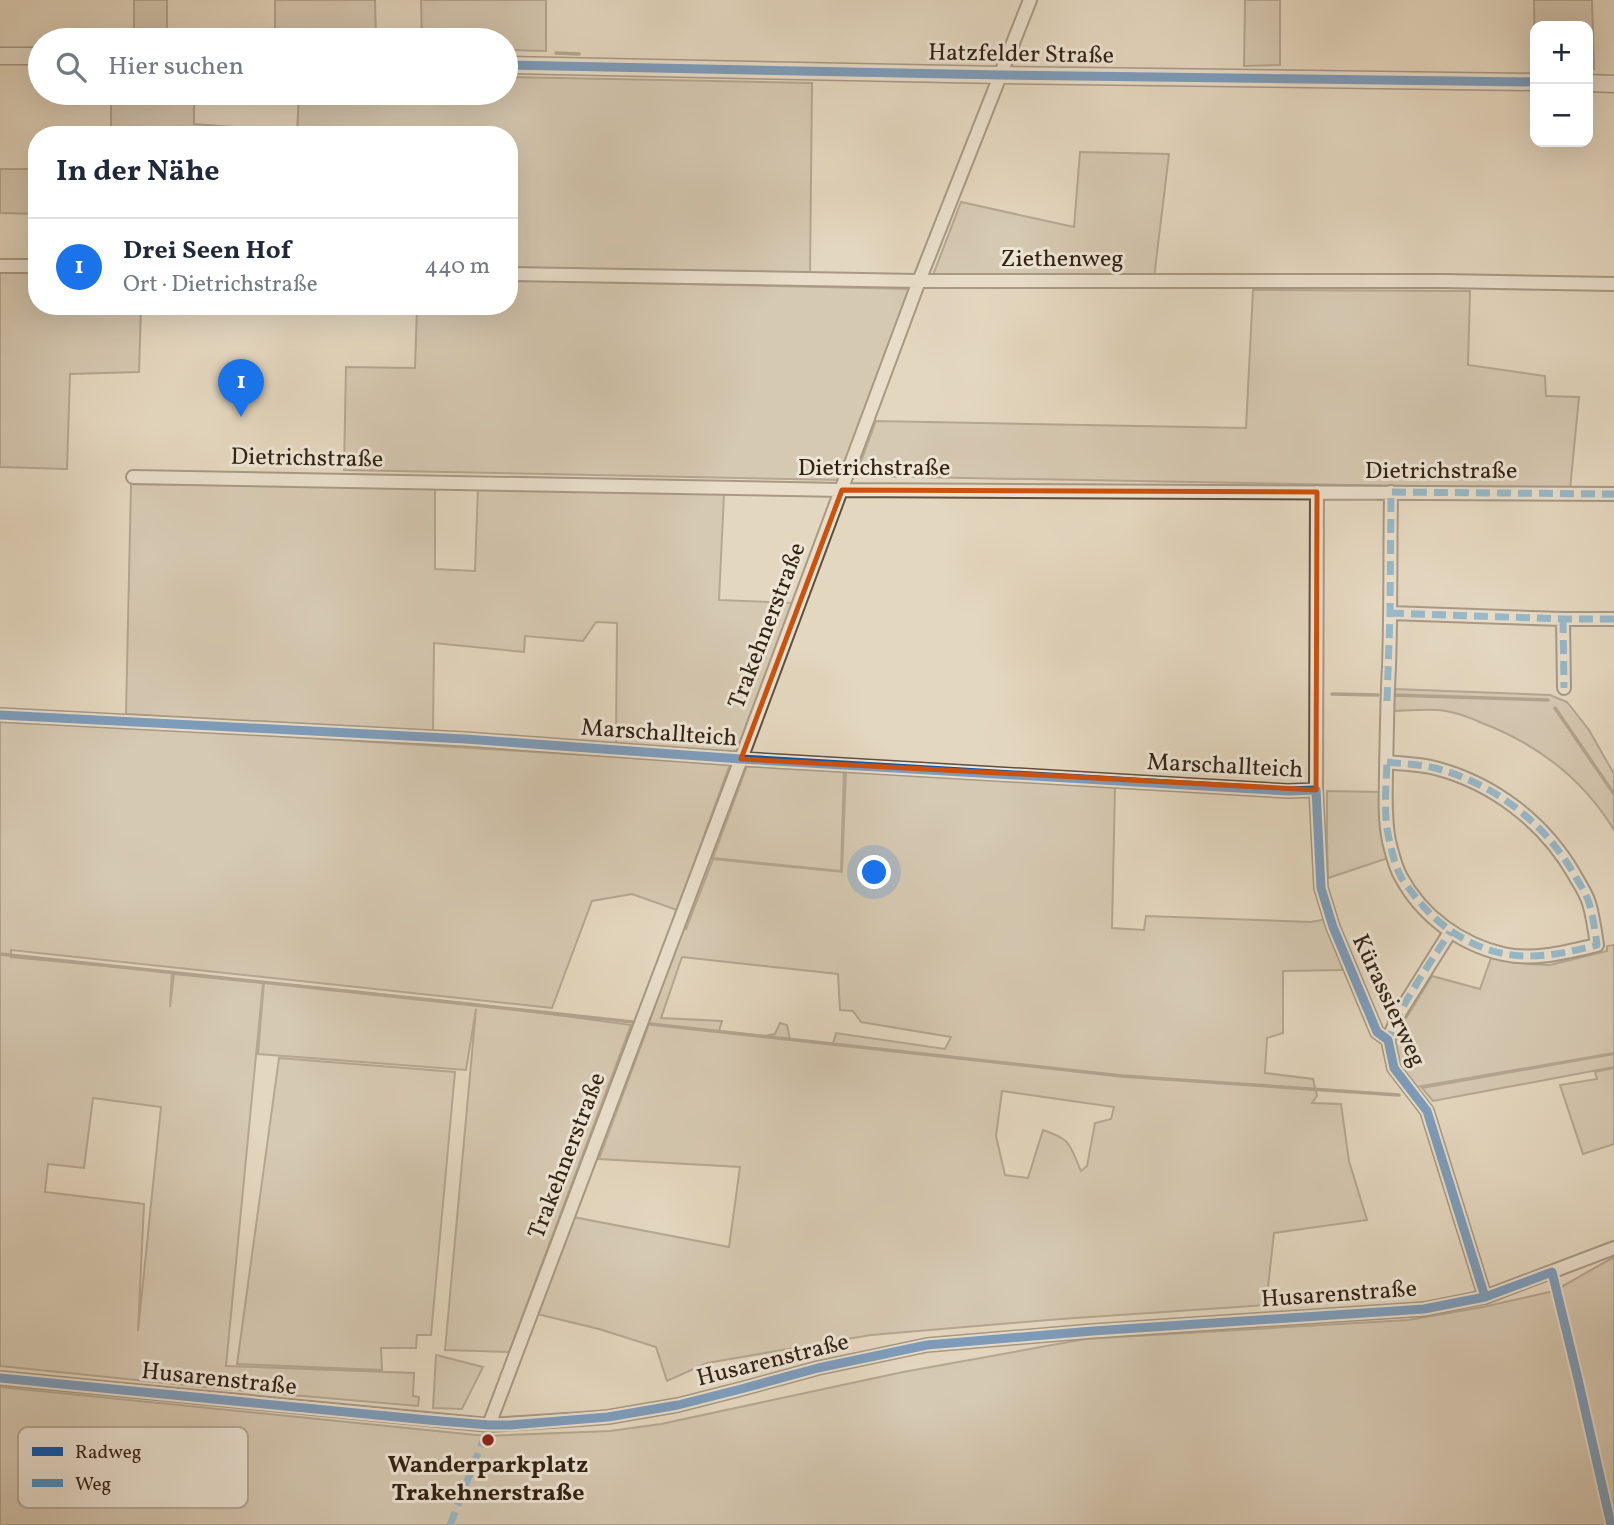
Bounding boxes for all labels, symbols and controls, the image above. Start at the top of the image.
map controls [1530,21,1593,147]
button: + [1530,21,1593,84]
search box [28,28,518,105]
street label: Hatzfelder Straße [928,36,1114,74]
icon: search [52,48,90,86]
text: Hier suchen [108,49,244,85]
button: − [1530,84,1593,147]
text: In der Nähe [56,151,220,193]
text: Drei Seen Hof [123,233,291,269]
street label: Ziethenweg [1000,243,1124,277]
text: 1 [74,251,84,283]
text: 440 m [424,251,490,283]
text: Ort · Dietrichstraße [123,269,318,301]
pin: 1 [218,359,264,417]
street label: Dietrichstraße [230,441,384,477]
street label: Dietrichstraße [798,452,950,486]
street label: Dietrichstraße [1365,455,1517,489]
street label: Trakehnerstraße [721,538,815,714]
street label: Marschallteich [580,712,738,756]
street label: Marschallteich [1146,746,1304,788]
your location [857,855,891,889]
street label: Kürassierweg [1342,929,1434,1073]
street label: Trakehnerstraße [521,1068,615,1244]
street label: Husarenstraße [1260,1273,1418,1317]
street label: Husarenstraße [693,1326,853,1396]
street label: Husarenstraße [140,1355,298,1405]
legend [18,1427,248,1508]
marker: Wanderparkplatz Trakehnerstraße [480,1432,496,1448]
text: Radweg [75,1440,141,1466]
place label: Wanderparkplatz Trakehnerstraße [388,1449,588,1511]
text: Weg [75,1472,111,1498]

